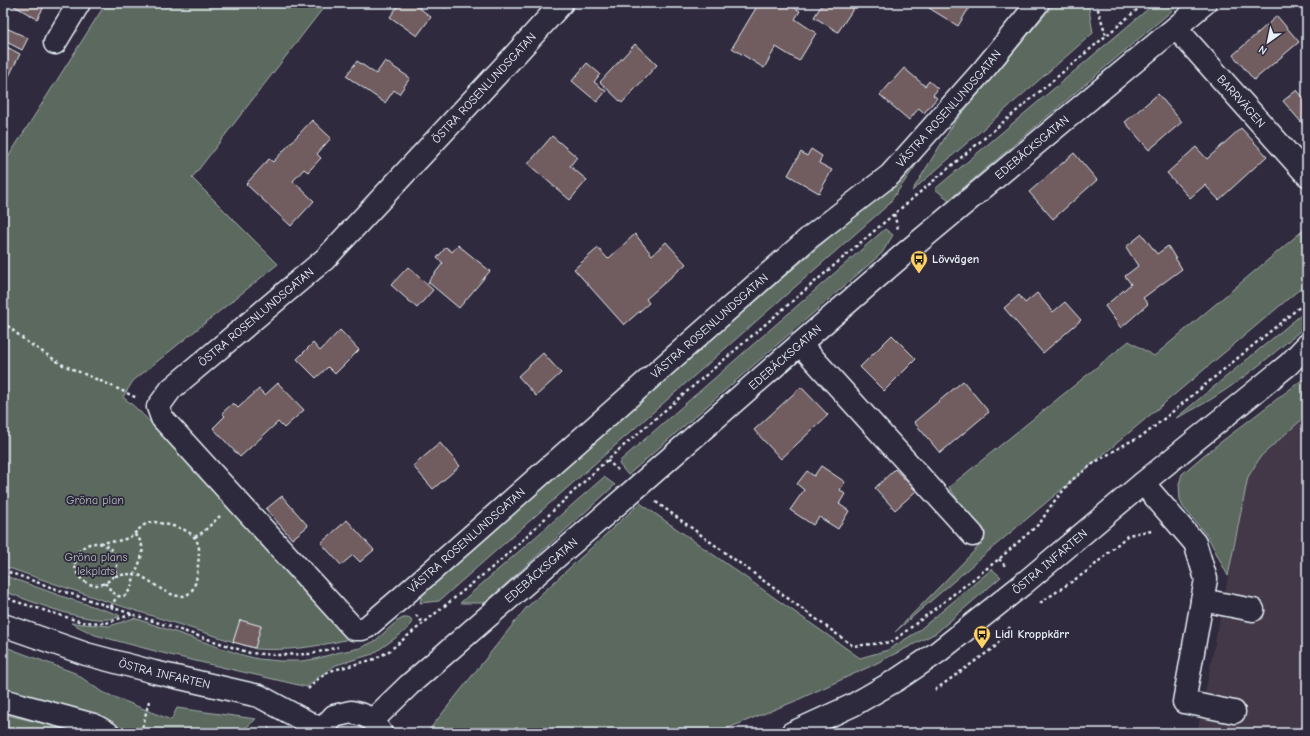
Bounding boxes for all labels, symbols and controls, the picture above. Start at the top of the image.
north arrow [1248,22,1288,62]
street label: ÖSTRA ROSENLUNDSGATAN [429,30,539,146]
text: N [1256,43,1269,57]
street label: VÄSTRA ROSENLUNDSGATAN [893,47,1004,170]
street label: BARRVÄGEN [1214,72,1268,130]
street label: EDEBÄCKSGATAN [992,113,1072,182]
bus stop icon: Lövvägen [909,249,929,274]
place label: Lövvägen [932,252,979,266]
street label: ÖSTRA ROSENLUNDSGATAN [196,265,316,369]
street label: VÄSTRA ROSENLUNDSGATAN [648,270,771,381]
street label: EDEBÄCKSGATAN [746,322,824,393]
street label: VÄSTRA ROSENLUNDSGATAN [405,485,528,596]
park label: Gröna plan [66,493,124,507]
street label: ÖSTRA INFARTEN [1009,526,1090,597]
street label: EDEBÄCKSGATAN [502,535,580,606]
park label: Gröna plans lekplats [64,550,128,578]
bus stop icon: Lidl Kroppkärr [972,624,992,649]
place label: Lidl Kroppkärr [995,627,1069,641]
street label: ÖSTRA INFARTEN [117,656,212,692]

